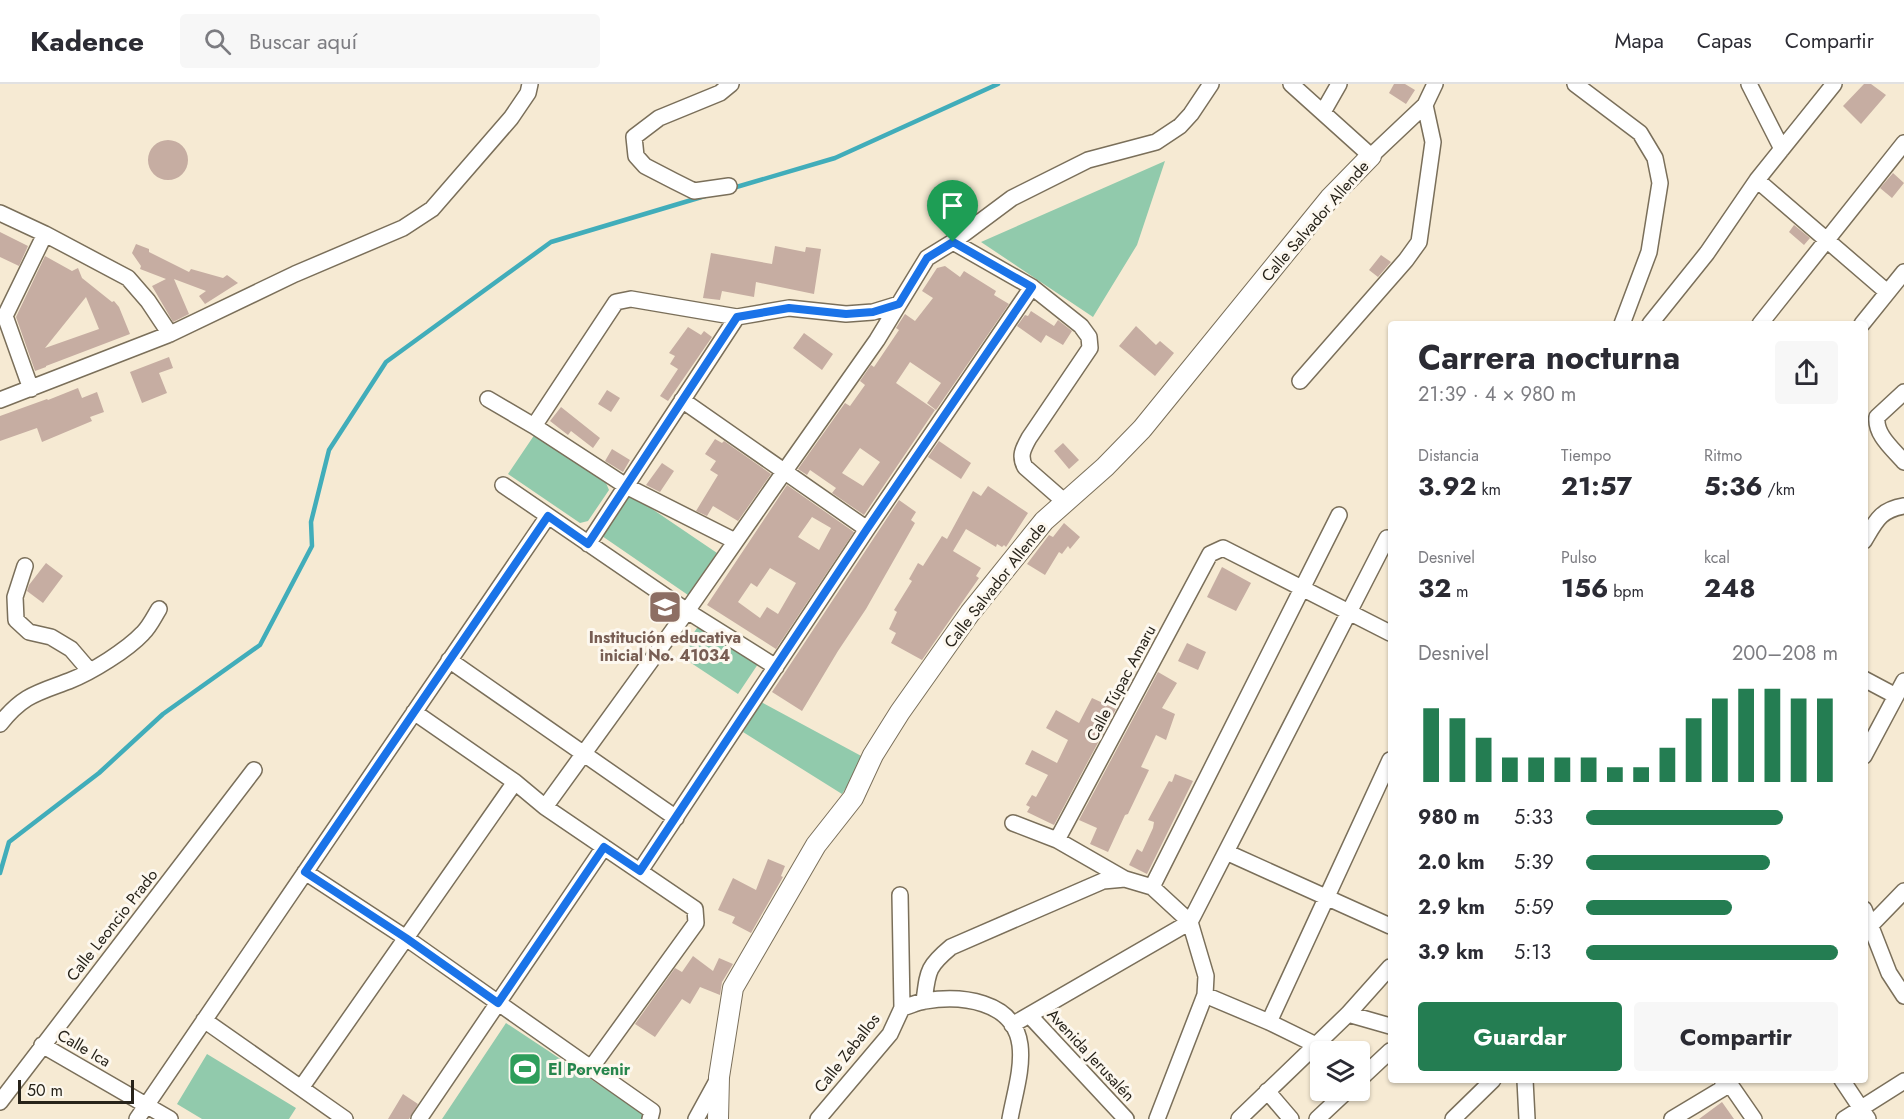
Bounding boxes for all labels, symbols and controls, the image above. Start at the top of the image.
search box [180,14,600,68]
text: Kadence [30,21,144,62]
icon: search [201,25,234,58]
text: Buscar aquí [249,25,357,57]
text: Mapa [1615,26,1664,56]
text: Capas [1697,26,1752,56]
text: Compartir [1785,26,1874,56]
street label: Calle Salvador Allende [1256,155,1374,287]
pin [927,180,978,242]
icon: arrive [936,189,969,222]
text: Carrera nocturna [1418,334,1680,381]
button: share [1775,341,1838,404]
text: 21:39 · 4 × 980 m [1418,380,1576,409]
text: Distancia [1418,444,1479,467]
text: Tiempo [1561,444,1611,467]
text: Ritmo [1704,444,1742,467]
text: 3.92 [1418,467,1477,505]
text: 21:57 [1561,467,1632,505]
text: 5:36 [1704,467,1763,505]
text: km [1477,478,1501,501]
text: /km [1763,478,1795,501]
street label: Calle Salvador Allende [939,517,1051,653]
text: Desnivel [1418,546,1475,569]
text: Pulso [1561,546,1597,569]
text: kcal [1704,546,1730,569]
text: 32 [1418,569,1451,607]
text: 156 [1561,569,1608,607]
text: 248 [1704,569,1756,607]
text: m [1451,580,1468,603]
text: bpm [1608,580,1644,603]
school or university icon: Institución educativa inicial No. 41034 [647,589,683,625]
street label: Calle Túpac Amaru [1081,621,1161,745]
place label: Institución educativa inicial No. 41034 [589,626,741,667]
text: Desnivel [1418,639,1489,668]
text: 200–208 m [1732,639,1838,668]
text: 980 m [1418,803,1480,832]
text: 5:33 [1514,803,1553,832]
text: 2.0 km [1418,848,1485,877]
text: 5:39 [1514,848,1554,877]
street label: Calle Leoncio Prado [61,864,163,986]
text: 2.9 km [1418,893,1485,922]
text: 5:59 [1514,893,1554,922]
text: 3.9 km [1418,938,1484,967]
text: 5:13 [1514,938,1551,967]
button: Guardar [1418,1002,1622,1071]
button: Compartir [1634,1002,1838,1071]
street label: Avenida Jerusalén [1042,1003,1140,1107]
street label: Calle Zeballos [809,1009,885,1097]
street label: Calle Ica [53,1023,115,1073]
map controls [1310,1041,1370,1101]
button: layers [1310,1041,1370,1101]
sports icon: El Porvenir [507,1051,543,1087]
place label: El Porvenir [548,1058,631,1081]
scale bar [18,1077,134,1104]
text: 50 m [27,1079,63,1102]

